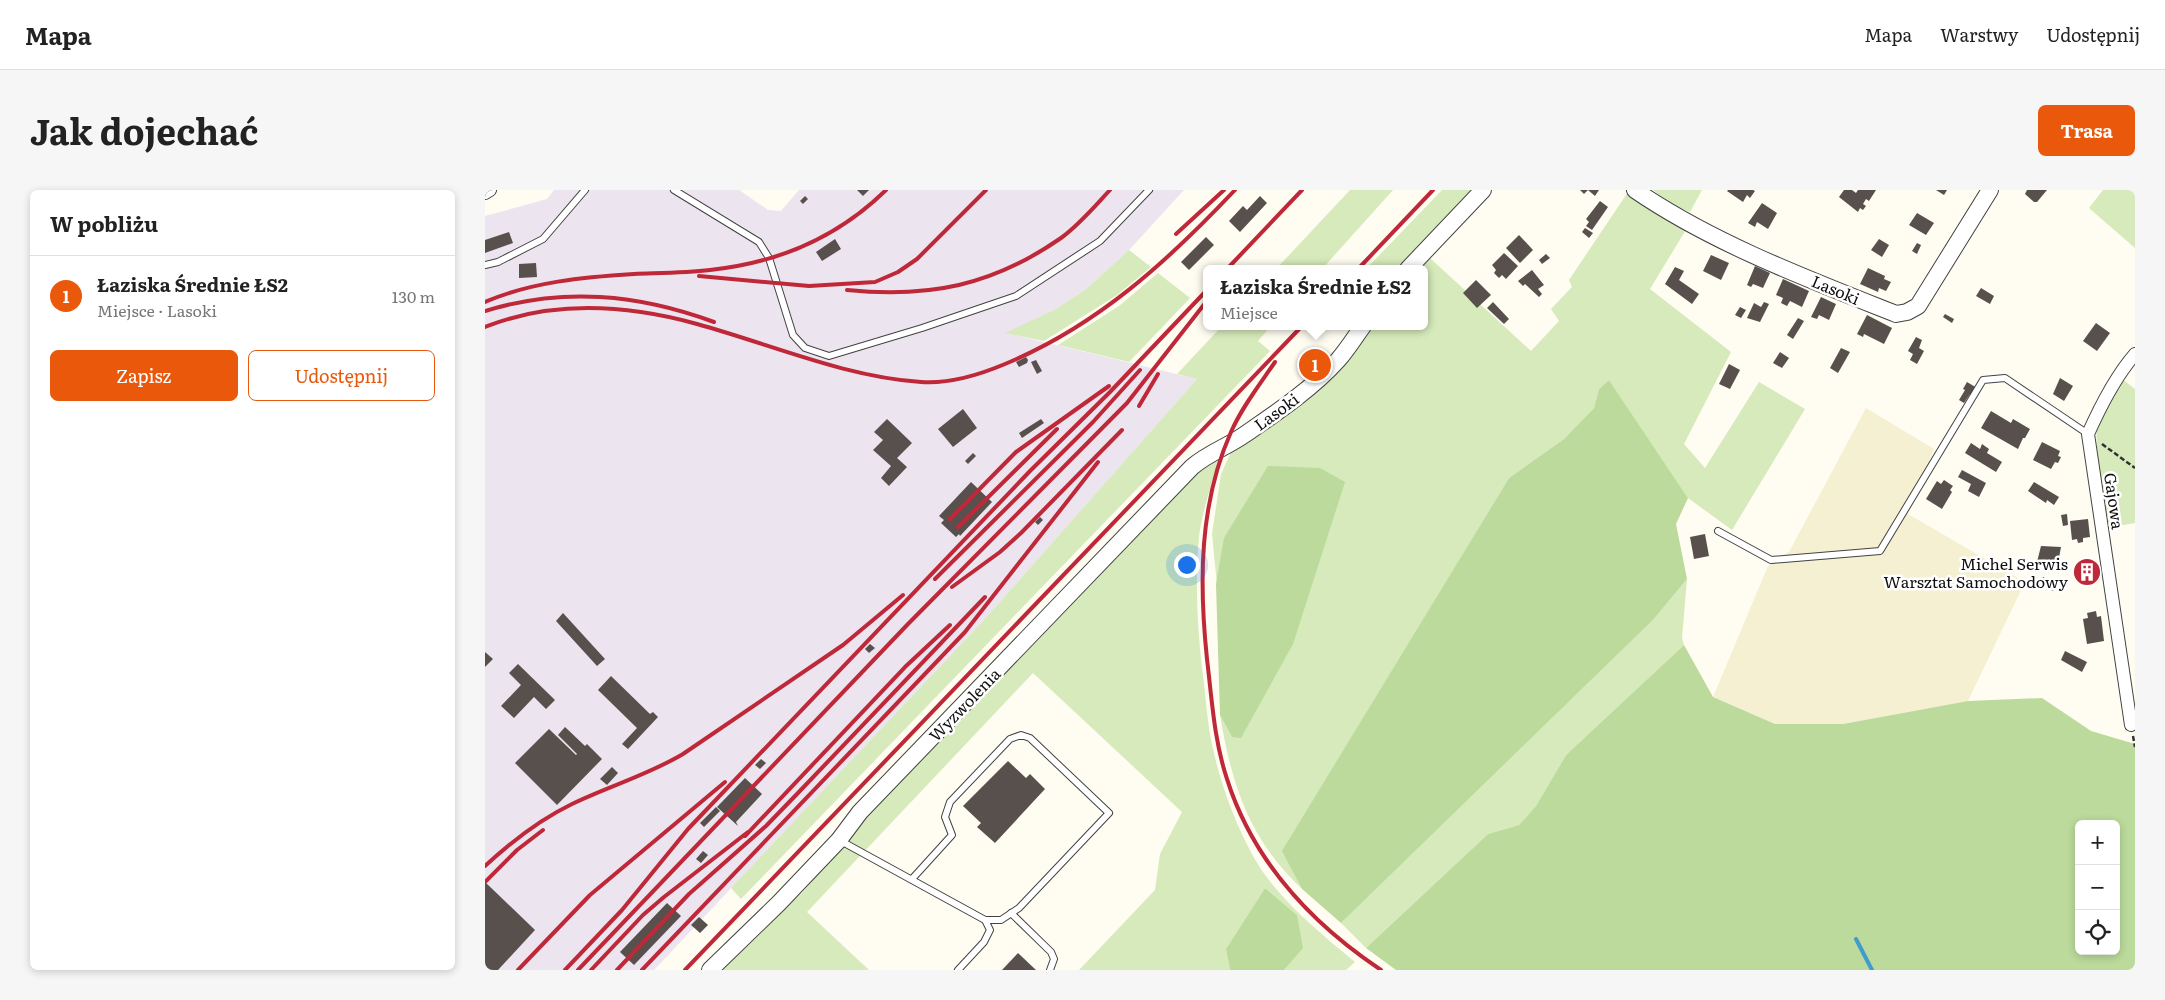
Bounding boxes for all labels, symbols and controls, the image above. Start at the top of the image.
text: Mapa [25,17,92,52]
text: Mapa [1864,21,1912,48]
text: Warstwy [1940,21,2018,48]
text: Udostępnij [2046,21,2140,48]
text: Jak dojechać [30,104,258,156]
button: Trasa [2038,105,2135,156]
text: W pobliżu [50,207,158,238]
popup [1203,265,1428,330]
street label: Lasoki [1808,268,1864,310]
text: Łaziska Średnie ŁS2 [97,270,288,298]
text: Łaziska Średnie ŁS2 [1220,272,1411,300]
text: 1 [63,284,69,308]
text: 130 m [392,284,435,308]
text: Miejsce · Lasoki [97,298,217,322]
text: Miejsce [1220,300,1278,324]
pin: 1 [1299,346,1331,384]
button: Zapisz [50,350,238,401]
button: Udostępnij [248,350,435,401]
street label: Lasoki [1249,387,1303,435]
street label: Gajowa [2099,471,2131,531]
place label: Michel Serwis Warsztat Samochodowy [1884,551,2069,593]
your location [1174,552,1200,578]
building icon: Michel Serwis Warsztat Samochodowy [2072,557,2102,587]
street label: Wyzwolenia [923,661,1006,746]
map controls [2075,820,2120,955]
button: + [2075,820,2120,865]
button: − [2075,865,2120,910]
button: locate [2075,910,2120,955]

